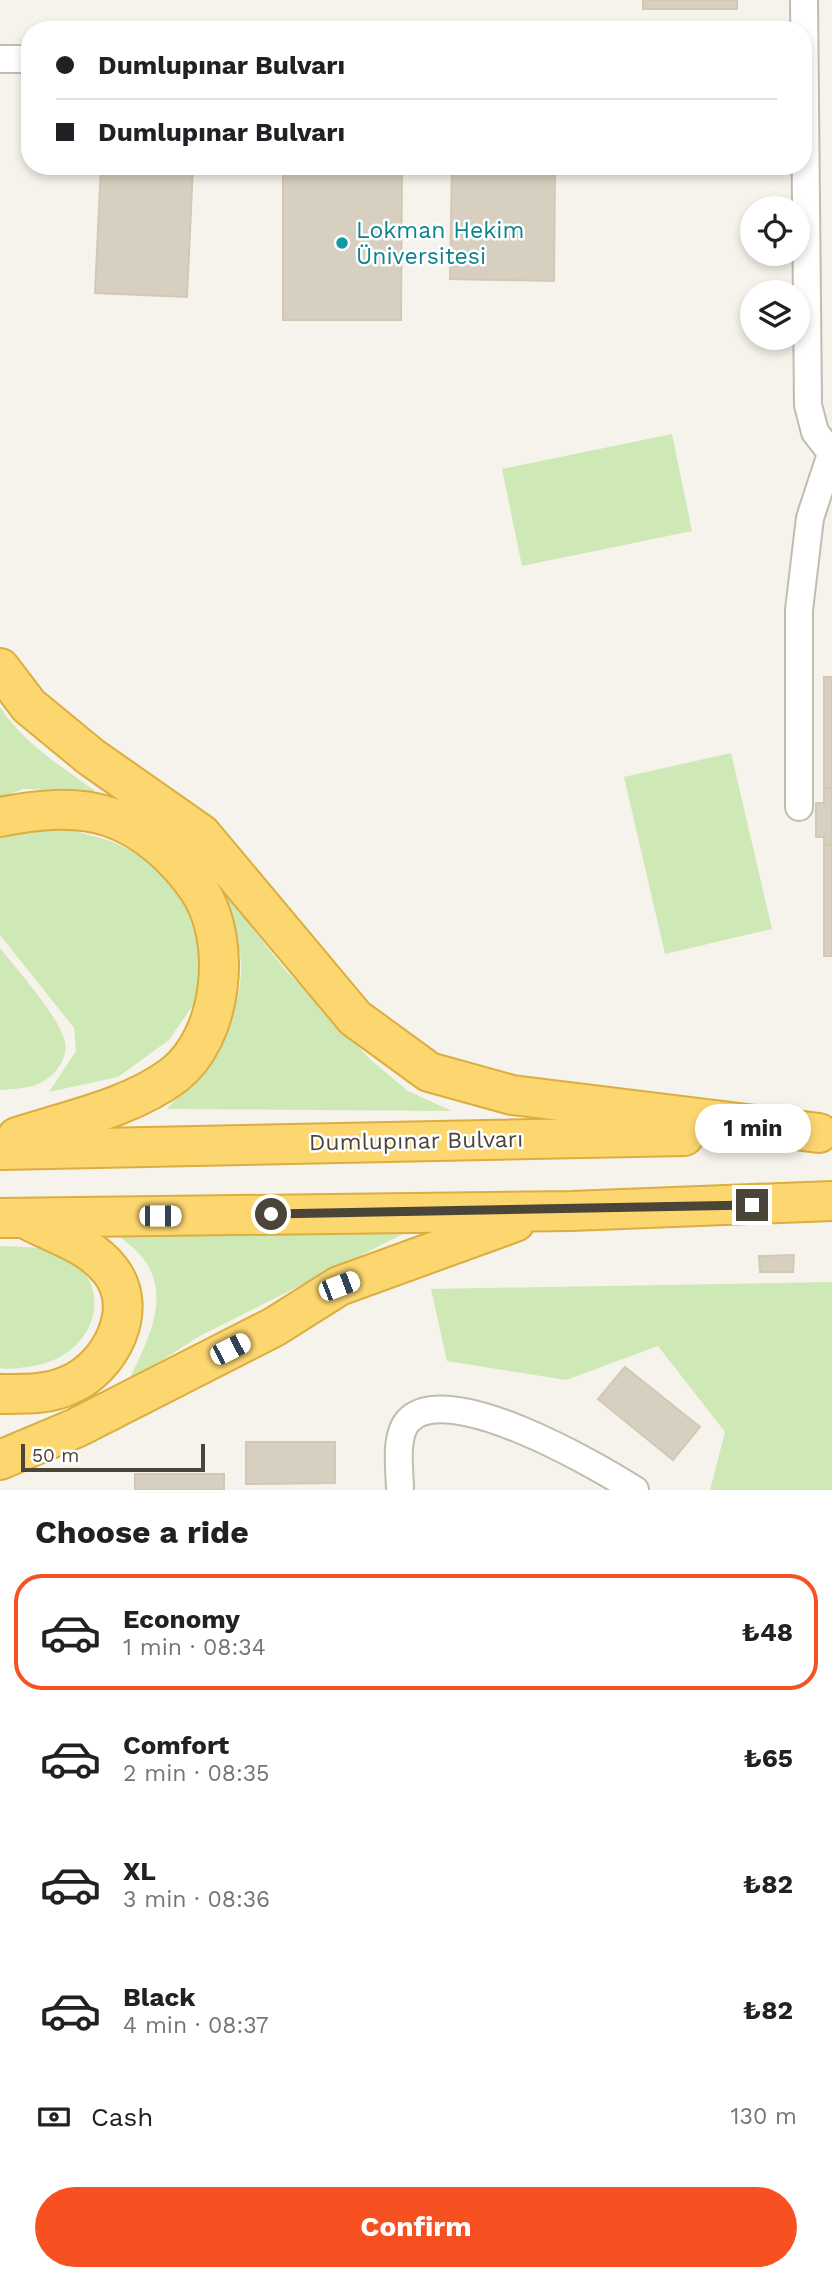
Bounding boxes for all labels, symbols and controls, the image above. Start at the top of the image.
text: Dumlupınar Bulvarı [98,50,345,80]
text: Dumlupınar Bulvarı [98,117,345,147]
map controls [740,196,810,350]
button: locate [740,196,810,266]
place label: Lokman Hekim Üniversitesi [356,217,524,270]
marker: Lokman Hekim Üniversitesi [334,235,350,251]
button: layers [740,280,810,350]
callout: 1 min [694,1104,810,1152]
text: 1 min [723,1115,783,1142]
street label: Dumlupınar Bulvarı [309,1126,523,1156]
route end [736,1189,768,1221]
route start [255,1198,287,1230]
car [140,1206,182,1227]
car [316,1269,363,1303]
car [207,1330,254,1368]
scale bar [21,1441,205,1473]
text: 50 m [32,1444,79,1467]
text: Choose a ride [35,1513,249,1551]
icon: car [39,1601,102,1664]
text: Economy [123,1604,240,1634]
text: ₺48 [741,1617,793,1647]
text: 1 min · 08:34 [123,1634,266,1661]
icon: car [39,1727,102,1790]
text: Comfort [123,1730,229,1760]
text: ₺65 [743,1743,793,1773]
text: 2 min · 08:35 [123,1760,270,1787]
icon: car [39,1853,102,1916]
text: XL [123,1856,156,1886]
text: ₺82 [743,1869,793,1899]
text: 3 min · 08:36 [123,1886,270,1913]
icon: car [39,1979,102,2042]
text: Black [123,1982,195,2012]
text: ₺82 [743,1995,793,2025]
text: 4 min · 08:37 [123,2012,269,2039]
icon: cash [35,2098,73,2136]
text: Cash [91,2102,153,2132]
text: 130 m [731,2103,797,2130]
button: Confirm [35,2187,797,2267]

